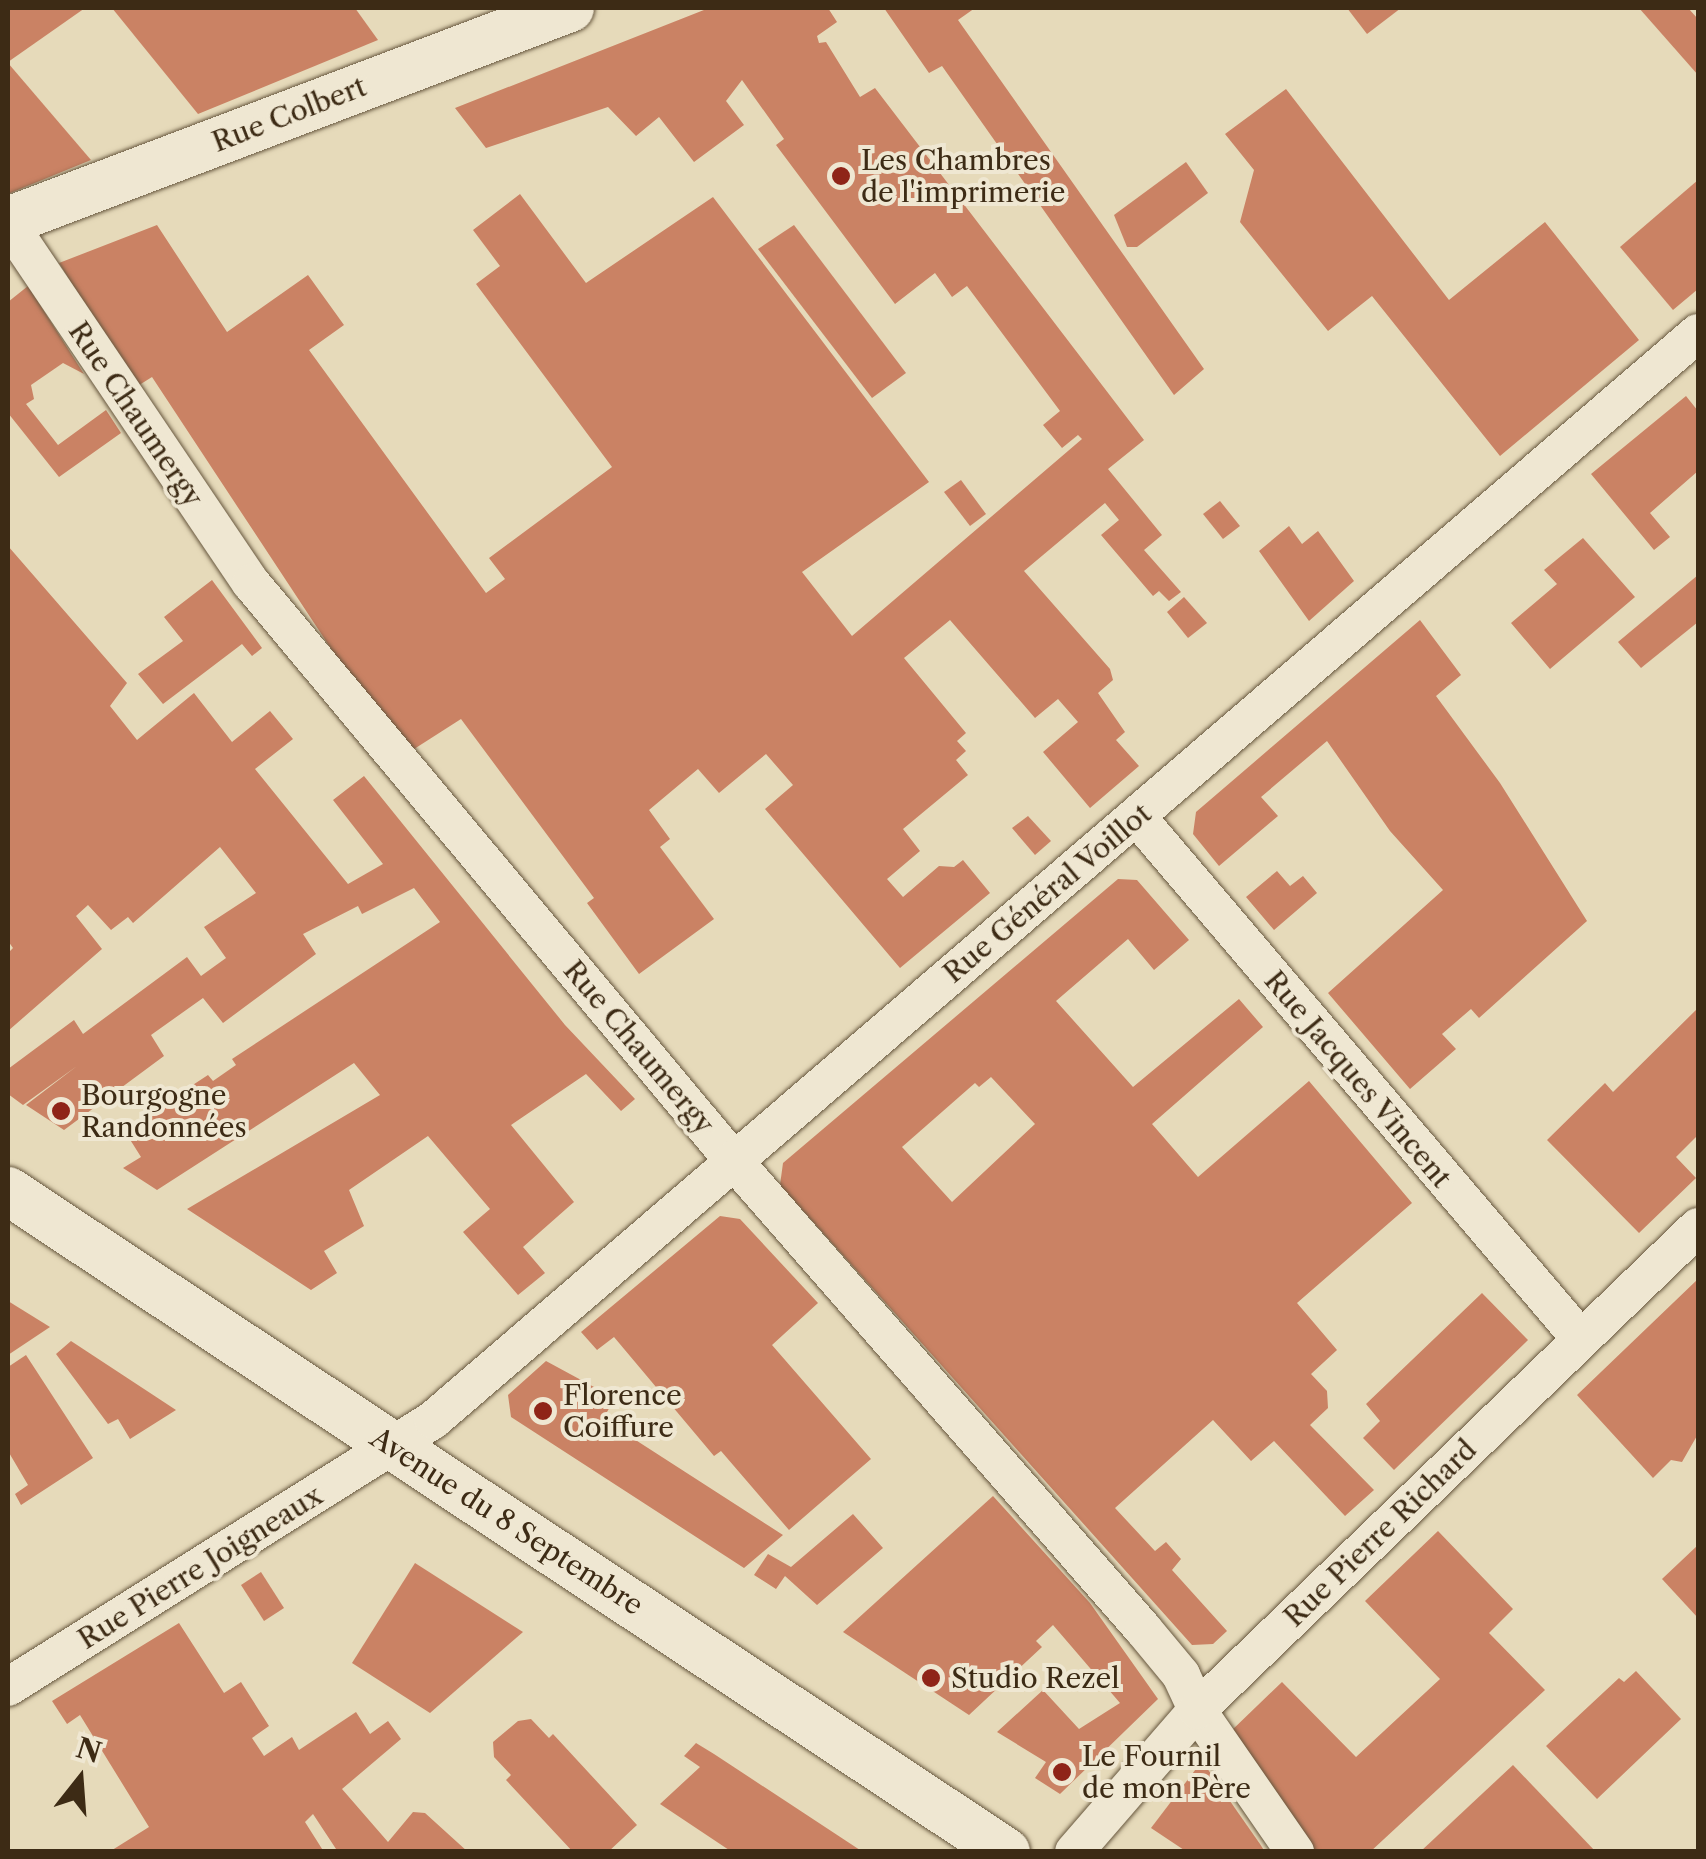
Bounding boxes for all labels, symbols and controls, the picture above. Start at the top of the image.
street label: Rue Colbert [207,69,371,159]
place label: Les Chambres de l'imprimerie [861,143,1065,209]
marker: Les Chambres de l'imprimerie [830,165,852,187]
street label: Rue Chaumergy [62,315,210,513]
street label: Rue Général Voillot [936,796,1158,990]
street label: Rue Chaumergy [557,954,721,1140]
street label: Rue Jacques Vincent [1257,963,1459,1195]
place label: Bourgogne Randonnées [81,1078,247,1144]
marker: Bourgogne Randonnées [50,1100,72,1122]
place label: Florence Coiffure [563,1378,682,1444]
marker: Florence Coiffure [532,1400,554,1422]
street label: Avenue du 8 Septembre [364,1420,650,1622]
street label: Rue Pierre Richard [1277,1433,1483,1633]
street label: Rue Pierre Joigneaux [72,1478,328,1656]
place label: Studio Rezel [951,1661,1120,1695]
marker: Studio Rezel [920,1667,942,1689]
north arrow [30,1729,130,1829]
text: N [72,1730,105,1770]
place label: Le Fournil de mon Père [1082,1739,1251,1805]
marker: Le Fournil de mon Père [1051,1761,1073,1783]

